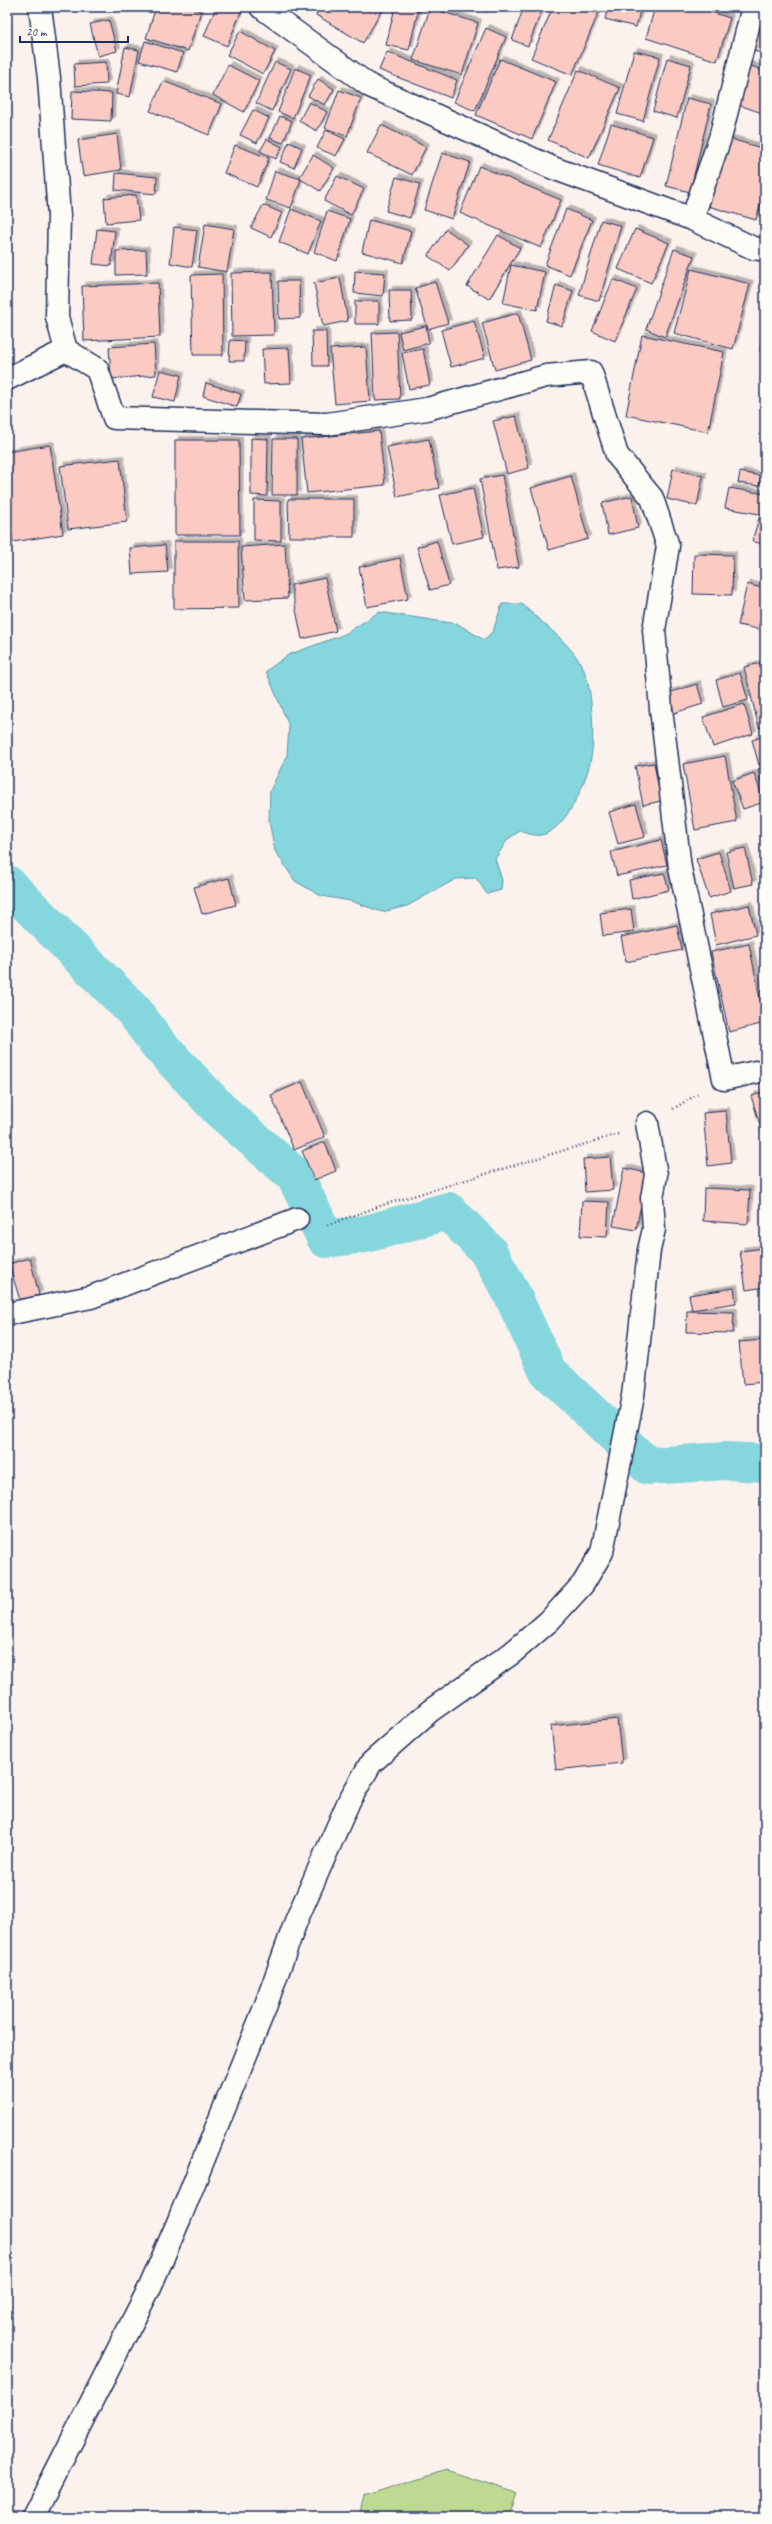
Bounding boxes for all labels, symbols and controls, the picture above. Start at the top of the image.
scale bar [20,18,128,44]
text: 20 m [26,24,48,40]

